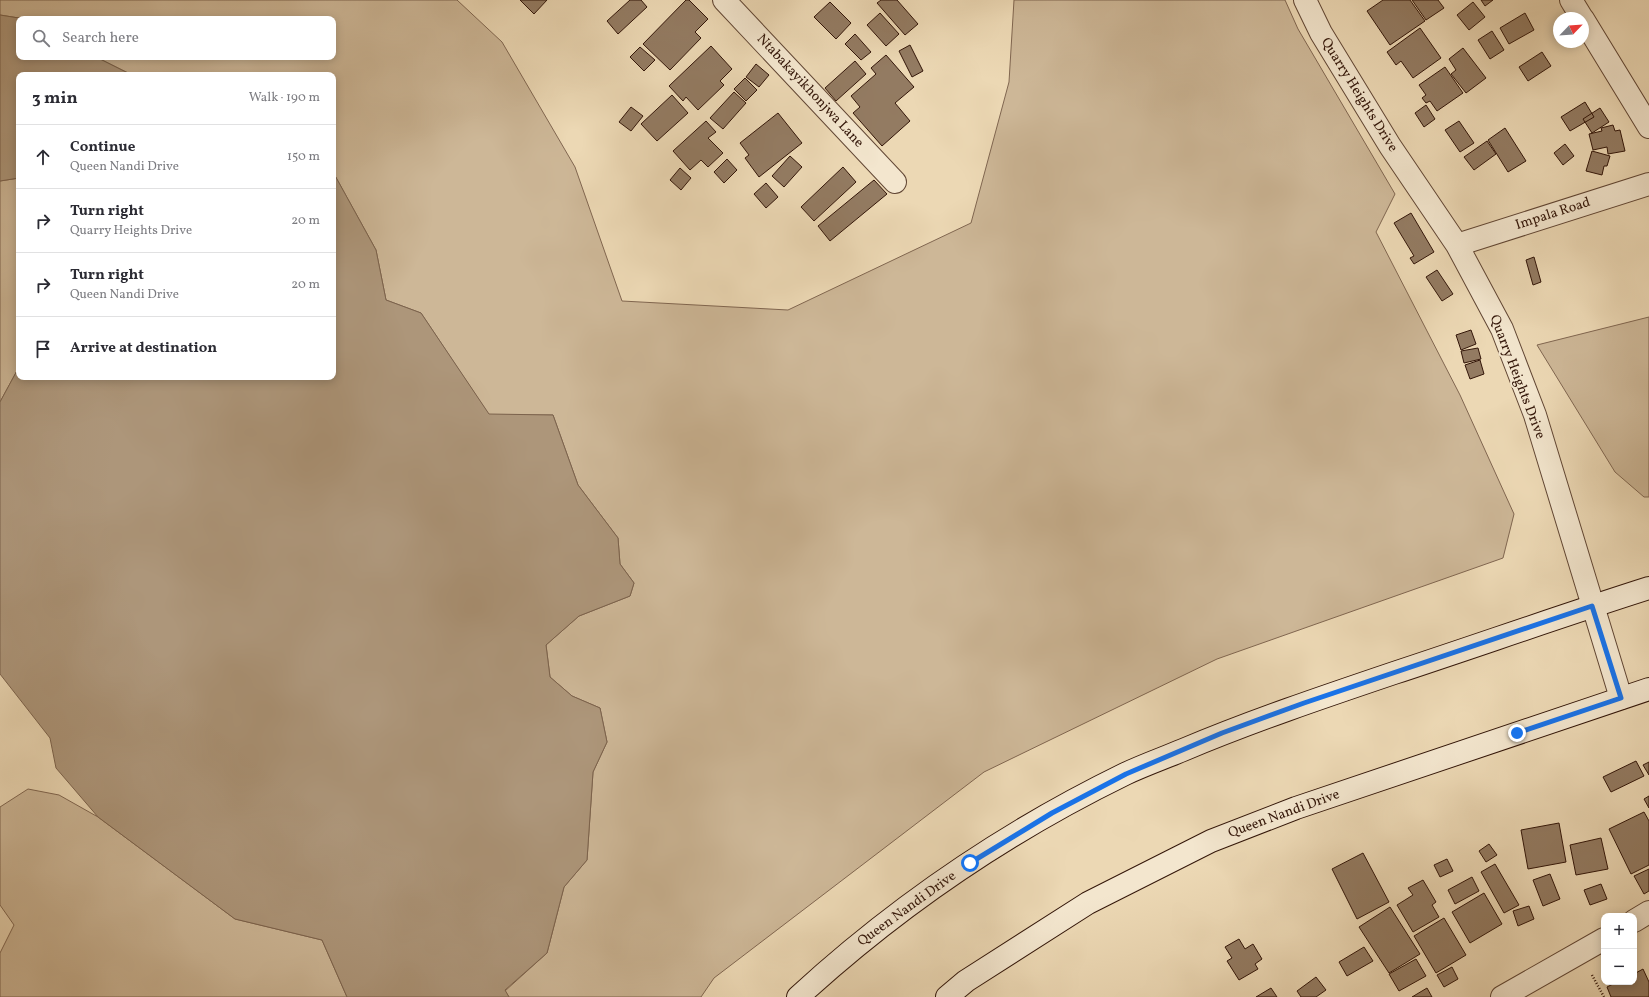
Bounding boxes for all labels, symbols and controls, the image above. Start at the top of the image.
north arrow [1553,12,1589,48]
search box [16,16,336,60]
icon: search [30,27,52,49]
text: Search here [62,28,139,49]
street label: Ntabakayikhonjwa Lane [752,30,868,152]
street label: Quarry Heights Drive [1316,34,1402,156]
text: 3 min [32,87,78,110]
text: Walk · 190 m [249,89,320,107]
text: Continue [70,137,135,158]
icon: ahead [32,146,54,168]
text: 150 m [287,148,320,166]
text: Queen Nandi Drive [70,158,179,176]
street label: Impala Road [1513,193,1593,235]
text: Turn right [70,201,144,222]
icon: right [32,210,54,232]
text: 20 m [291,212,320,230]
text: Quarry Heights Drive [70,222,192,240]
text: Turn right [70,265,144,286]
icon: right [32,274,54,296]
text: 20 m [291,276,320,294]
text: Queen Nandi Drive [70,286,179,304]
street label: Quarry Heights Drive [1485,312,1550,442]
icon: arrive [32,338,54,360]
text: Arrive at destination [70,338,217,359]
route end [1508,724,1526,742]
street label: Queen Nandi Drive [1226,785,1343,843]
route start [961,854,979,872]
street label: Queen Nandi Drive [854,867,960,951]
map controls [1601,913,1637,985]
button: + [1601,913,1637,949]
button: − [1601,949,1637,985]

